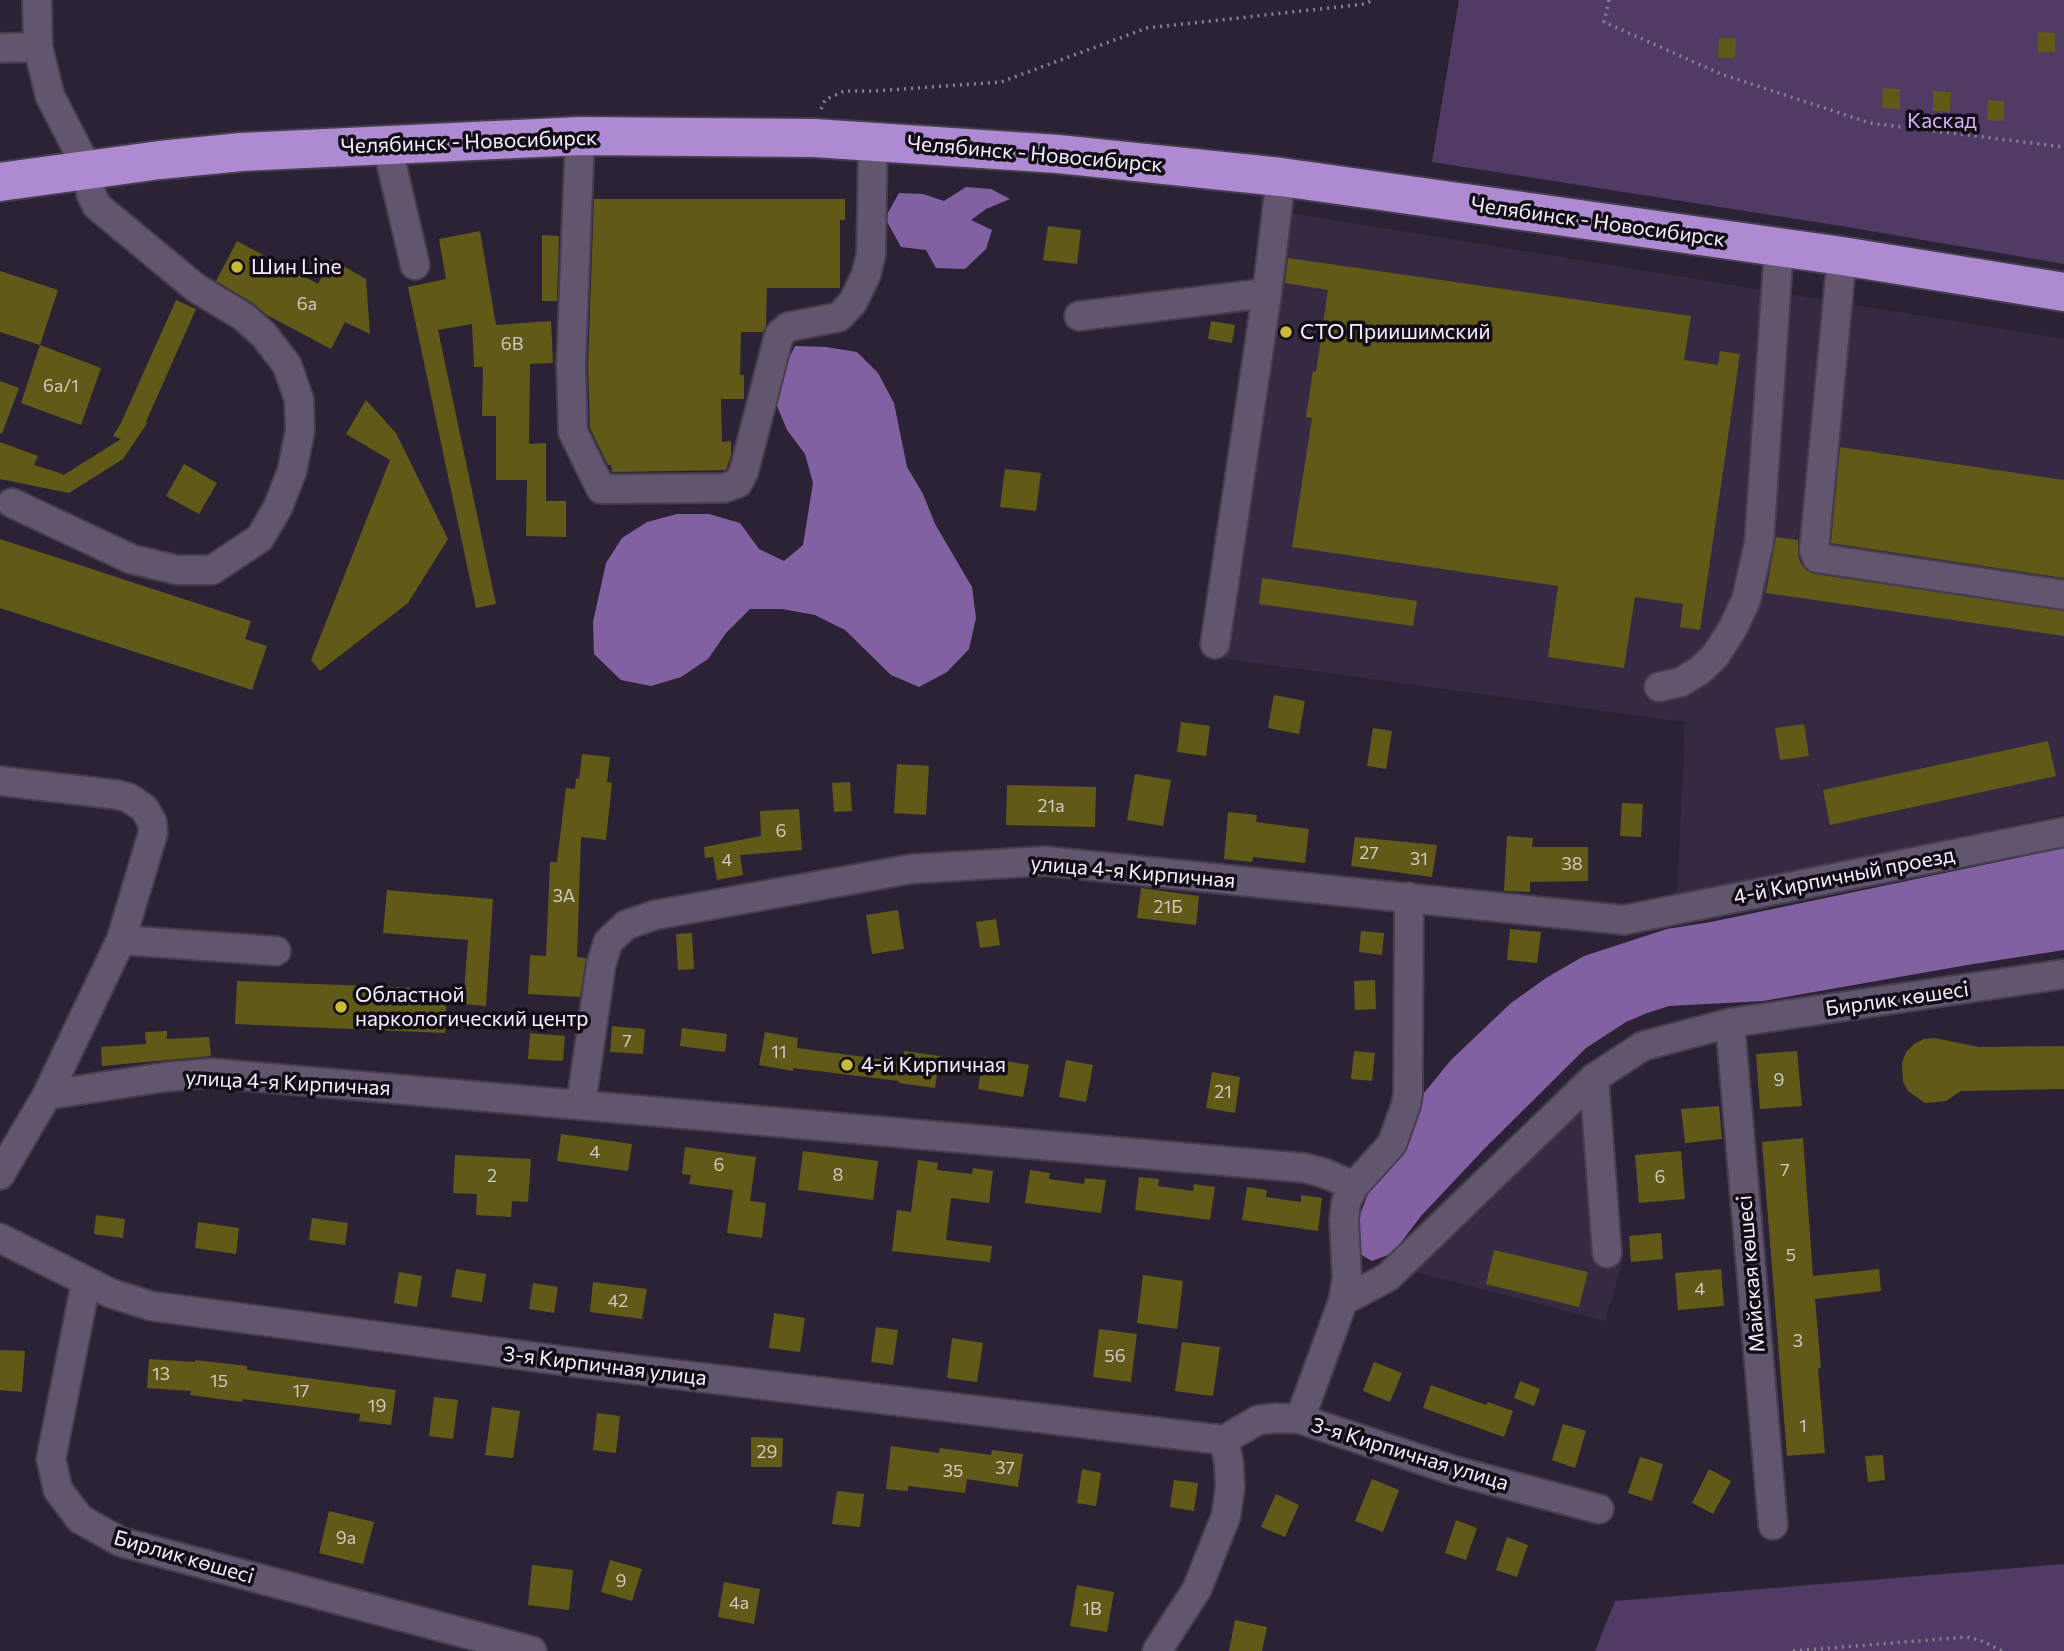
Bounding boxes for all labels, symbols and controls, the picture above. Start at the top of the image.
park label: Каскад [1907,108,1977,134]
street label: Челябинск - Новосибирск [340,125,598,159]
street label: Челябинск - Новосибирск [906,130,1164,178]
street label: Челябинск - Новосибирск [1469,192,1727,252]
place label: Шин Line [251,254,341,280]
marker: Шин Line [229,259,245,275]
house number: 6а [297,293,317,315]
place label: СТО Приишимский [1300,319,1490,345]
marker: СТО Приишимский [1278,324,1294,340]
house number: 6В [501,333,523,355]
house number: 6а/1 [43,375,79,397]
house number: 21а [1037,795,1065,817]
house number: 6 [776,820,786,842]
house number: 27 [1359,842,1379,864]
street label: 4-й Кирпичный проезд [1731,842,1957,910]
house number: 31 [1410,848,1428,870]
house number: 4 [722,849,732,871]
street label: улица 4-я Кирпичная [1030,850,1236,894]
house number: 38 [1561,853,1583,875]
house number: 3А [553,885,575,907]
house number: 21Б [1154,896,1182,918]
street label: Бирлик көшесі [1824,976,1970,1022]
place label: Областной наркологический центр [355,982,589,1032]
marker: Областной наркологический центр [333,999,349,1015]
house number: 7 [622,1030,632,1052]
house number: 11 [771,1041,787,1063]
place label: 4-й Кирпичная [861,1052,1006,1078]
marker: 4-й Кирпичная [839,1057,855,1073]
street label: улица 4-я Кирпичная [185,1065,391,1101]
house number: 9 [1774,1069,1784,1091]
house number: 21 [1214,1081,1232,1103]
house number: 4 [590,1141,600,1163]
house number: 6 [714,1154,724,1176]
house number: 7 [1780,1159,1790,1181]
house number: 8 [833,1164,843,1186]
house number: 2 [487,1165,497,1187]
house number: 6 [1655,1166,1665,1188]
street label: Майская көшесі [1732,1194,1770,1354]
house number: 5 [1786,1244,1796,1266]
house number: 4 [1695,1278,1705,1300]
house number: 42 [608,1290,628,1312]
house number: 3 [1793,1330,1803,1352]
street label: 3-я Кирпичная улица [502,1341,708,1391]
house number: 56 [1104,1345,1126,1367]
house number: 13 [152,1363,170,1385]
house number: 15 [210,1370,228,1392]
house number: 17 [292,1380,310,1402]
house number: 19 [368,1395,386,1417]
street label: 3-я Кирпичная улица [1308,1412,1512,1496]
house number: 1 [1799,1415,1807,1437]
house number: 29 [757,1441,777,1463]
house number: 37 [995,1457,1015,1479]
house number: 35 [943,1460,963,1482]
street label: Бирлик көшесі [111,1525,257,1589]
house number: 9а [336,1527,356,1549]
house number: 9 [616,1570,626,1592]
house number: 4а [729,1592,749,1614]
house number: 1В [1082,1598,1102,1620]

